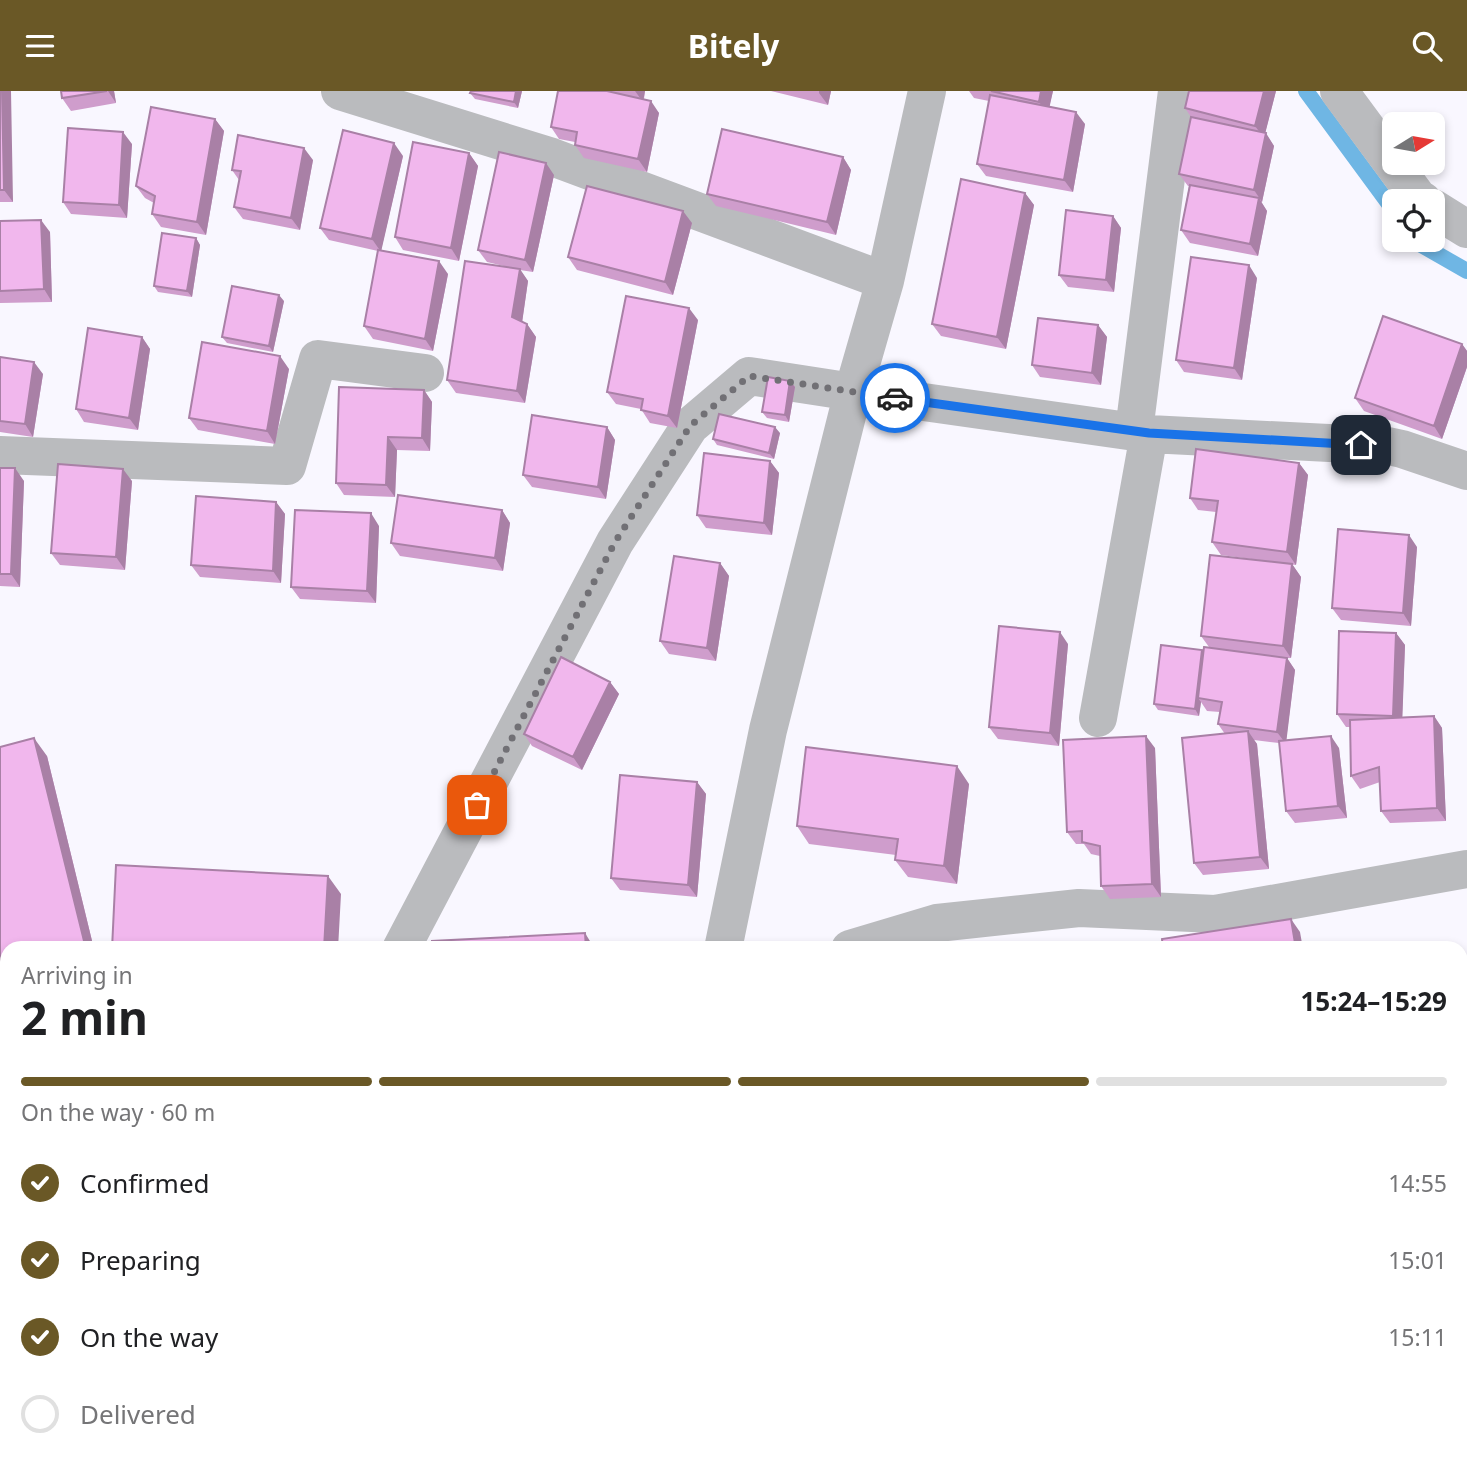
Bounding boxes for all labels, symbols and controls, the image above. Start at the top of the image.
text: Bitely [688,24,779,67]
icon: menu [21,27,59,65]
icon: search [1408,27,1446,65]
north arrow [1382,112,1446,175]
map controls [1382,112,1445,252]
button: locate [1382,189,1445,252]
courier [860,363,930,433]
icon: car [876,379,914,417]
pin [1331,415,1391,475]
icon: home [1342,426,1380,464]
pin [447,775,507,835]
icon: bag [458,786,496,824]
text: Arriving in [21,959,133,991]
text: 15:24–15:29 [1300,983,1447,1019]
text: 2 min [21,986,148,1048]
text: On the way · 60 m [21,1096,215,1128]
icon: check [21,1164,59,1202]
text: Confirmed [80,1165,210,1201]
text: 14:55 [1388,1167,1447,1199]
icon: check [21,1241,59,1279]
text: Preparing [80,1242,201,1278]
text: 15:01 [1388,1244,1447,1276]
icon: check [21,1318,59,1356]
text: On the way [80,1319,218,1355]
text: 15:11 [1388,1321,1447,1353]
text: Delivered [80,1396,196,1432]

